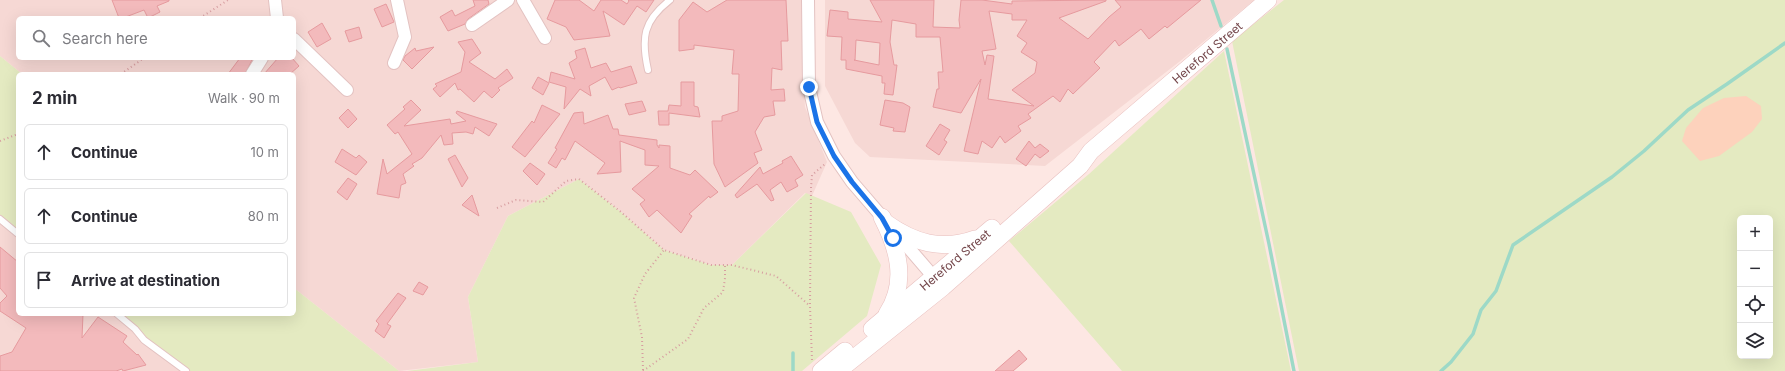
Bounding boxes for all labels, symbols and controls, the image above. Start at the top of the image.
search box [16,16,296,60]
street label: Hereford Street [1169,18,1245,86]
icon: search [30,27,52,49]
text: Search here [62,29,148,48]
route end [800,78,818,96]
text: 2 min [32,88,77,108]
text: Walk · 90 m [208,90,280,106]
icon: ahead [33,141,55,163]
text: Continue [71,143,138,162]
text: 10 m [250,144,279,160]
icon: ahead [33,205,55,227]
text: Continue [71,207,138,226]
text: 80 m [248,208,279,224]
map controls [1737,215,1773,359]
button: + [1737,215,1773,251]
street label: Hereford Street [916,225,993,293]
route start [884,229,902,247]
button: − [1737,251,1773,287]
icon: arrive [33,269,55,291]
text: Arrive at destination [71,271,220,290]
button: locate [1737,287,1773,323]
button: layers [1737,323,1773,359]

